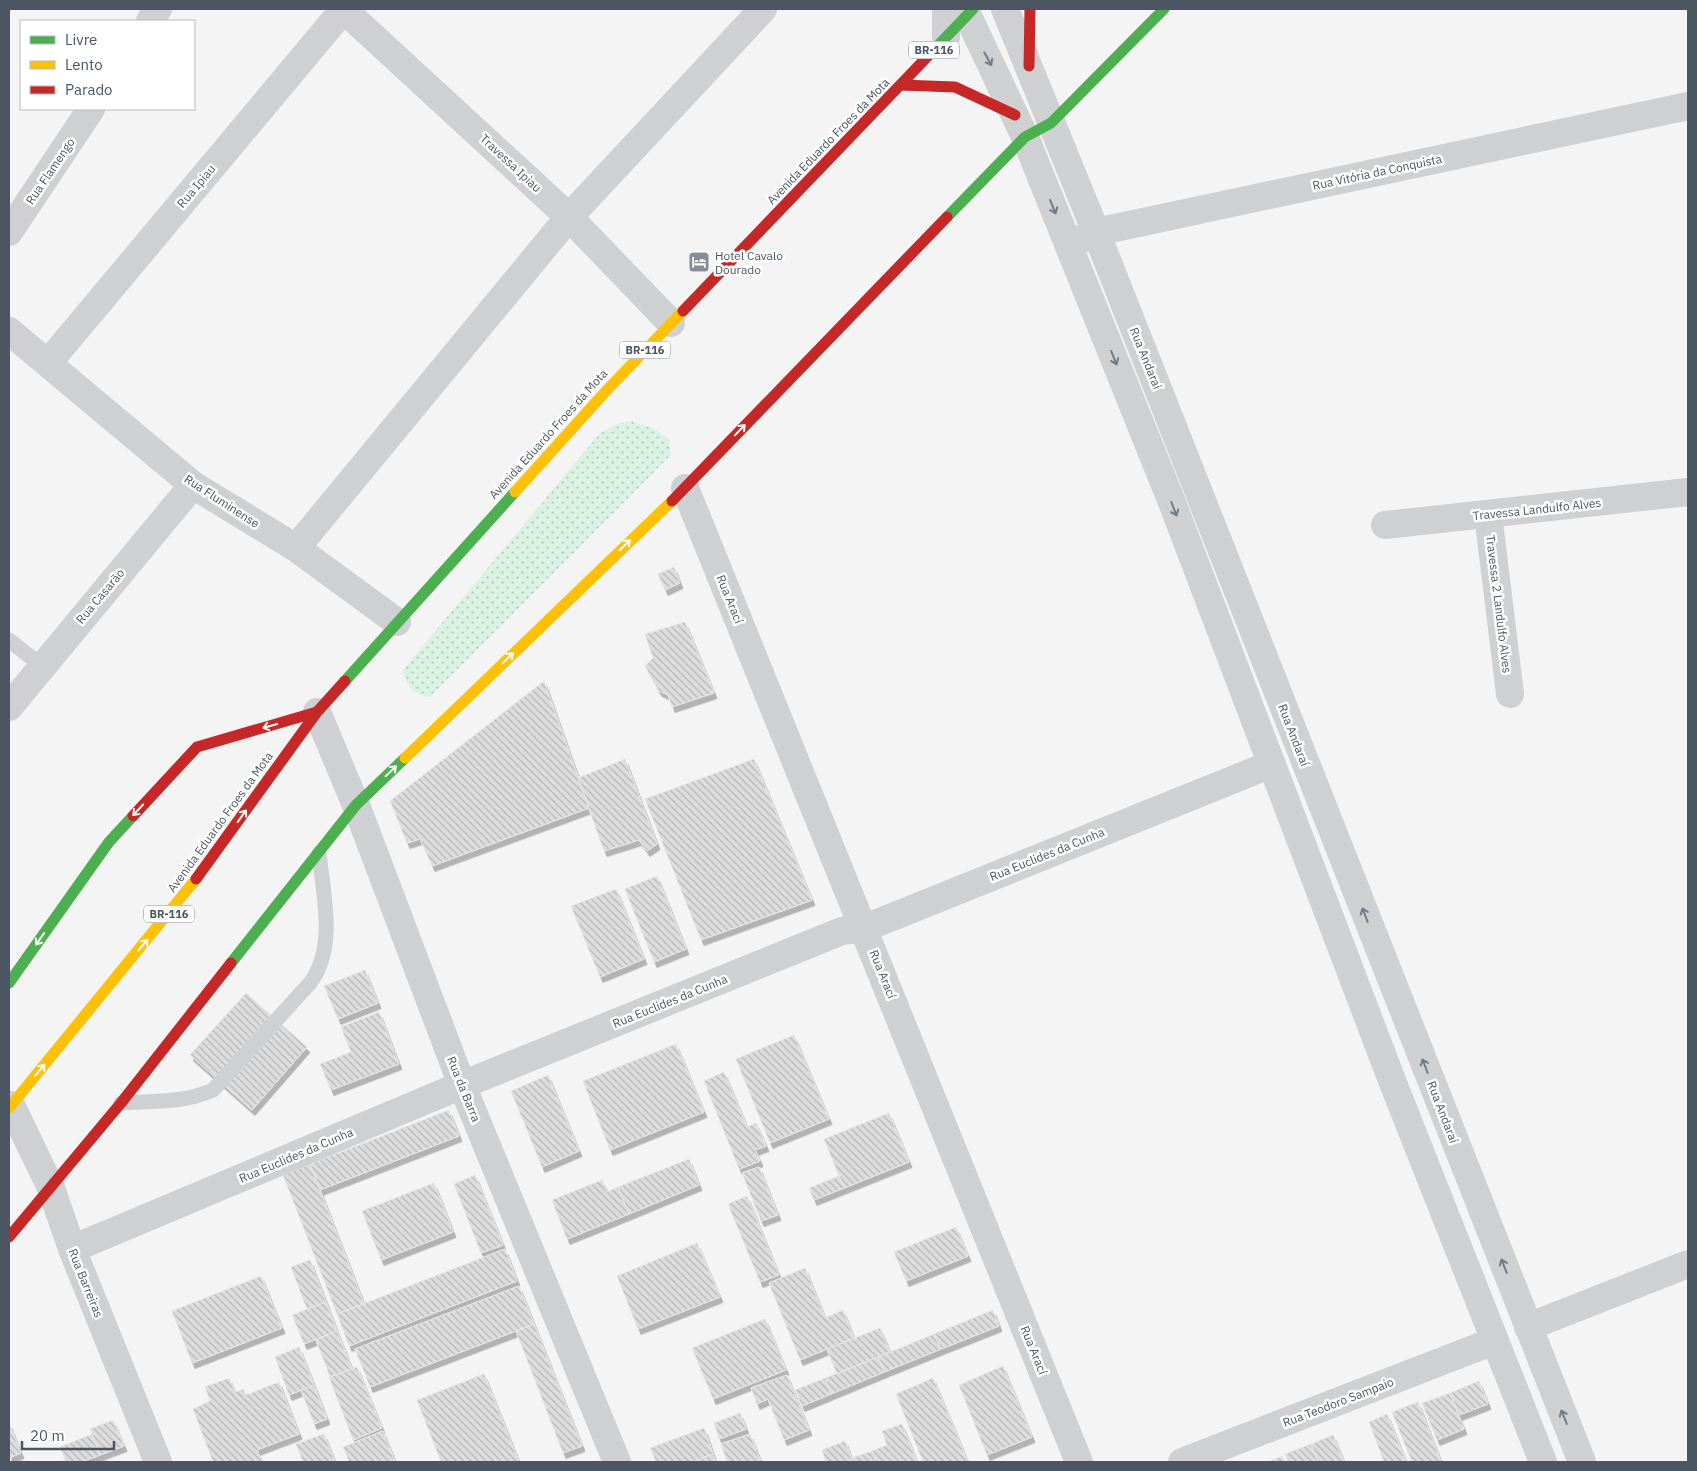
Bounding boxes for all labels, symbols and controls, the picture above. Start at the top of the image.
legend [20,20,195,110]
text: Livre [65,30,97,49]
road number: BR-116 [909,42,959,58]
one-way arrow [983,51,993,66]
text: Lento [65,55,103,74]
street label: Avenida Eduardo Froes da Mota [764,74,893,207]
text: Parado [65,80,113,99]
street label: Travessa Ipiau [477,131,545,195]
street label: Rua Flamengo [22,135,78,207]
street label: Rua Vitória da Conquista [1311,151,1444,193]
street label: Rua Ipiau [174,161,218,211]
one-way arrow [1049,199,1059,214]
place label: Hotel Cavalo Dourado [715,248,783,277]
hotel icon: Hotel Cavalo Dourado [687,250,711,274]
street label: Rua Andaraí [1127,325,1165,391]
road number: BR-116 [620,342,670,358]
one-way arrow [1110,350,1119,365]
street label: Avenida Eduardo Froes da Mota [486,365,611,502]
one-way arrow [734,424,746,437]
street label: Rua Fluminense [182,471,263,531]
street label: Travessa Landulfo Alves [1472,495,1602,523]
one-way arrow [1170,501,1179,516]
street label: Travessa 2 Landulfo Alves [1483,534,1515,674]
one-way arrow [619,539,632,551]
street label: Rua Casarão [73,565,128,627]
street label: Rua Arací [713,572,747,626]
one-way arrow [502,652,515,664]
street label: Rua Andaraí [1275,702,1313,768]
one-way arrow [263,721,279,731]
street label: Avenida Eduardo Froes da Mota [164,748,276,895]
one-way arrow [385,765,398,777]
one-way arrow [133,803,145,816]
one-way arrow [237,809,247,823]
street label: Rua Euclides da Cunha [987,824,1107,884]
road number: BR-116 [144,906,194,922]
one-way arrow [1360,908,1369,923]
one-way arrow [35,932,45,946]
one-way arrow [138,939,149,952]
street label: Rua Arací [866,947,900,1001]
street label: Rua Euclides da Cunha [610,971,730,1031]
street label: Rua da Barra [444,1054,484,1125]
one-way arrow [1420,1059,1429,1074]
one-way arrow [34,1064,45,1077]
street label: Rua Andaraí [1424,1079,1462,1145]
street label: Rua Euclides da Cunha [237,1124,356,1186]
street label: Rua Barreiras [65,1246,107,1320]
one-way arrow [1498,1259,1508,1274]
street label: Rua Arací [1017,1323,1051,1377]
street label: Rua Teodoro Sampaio [1280,1374,1396,1430]
one-way arrow [1559,1410,1568,1425]
scale bar [22,1418,115,1450]
text: 20 m [30,1426,65,1445]

